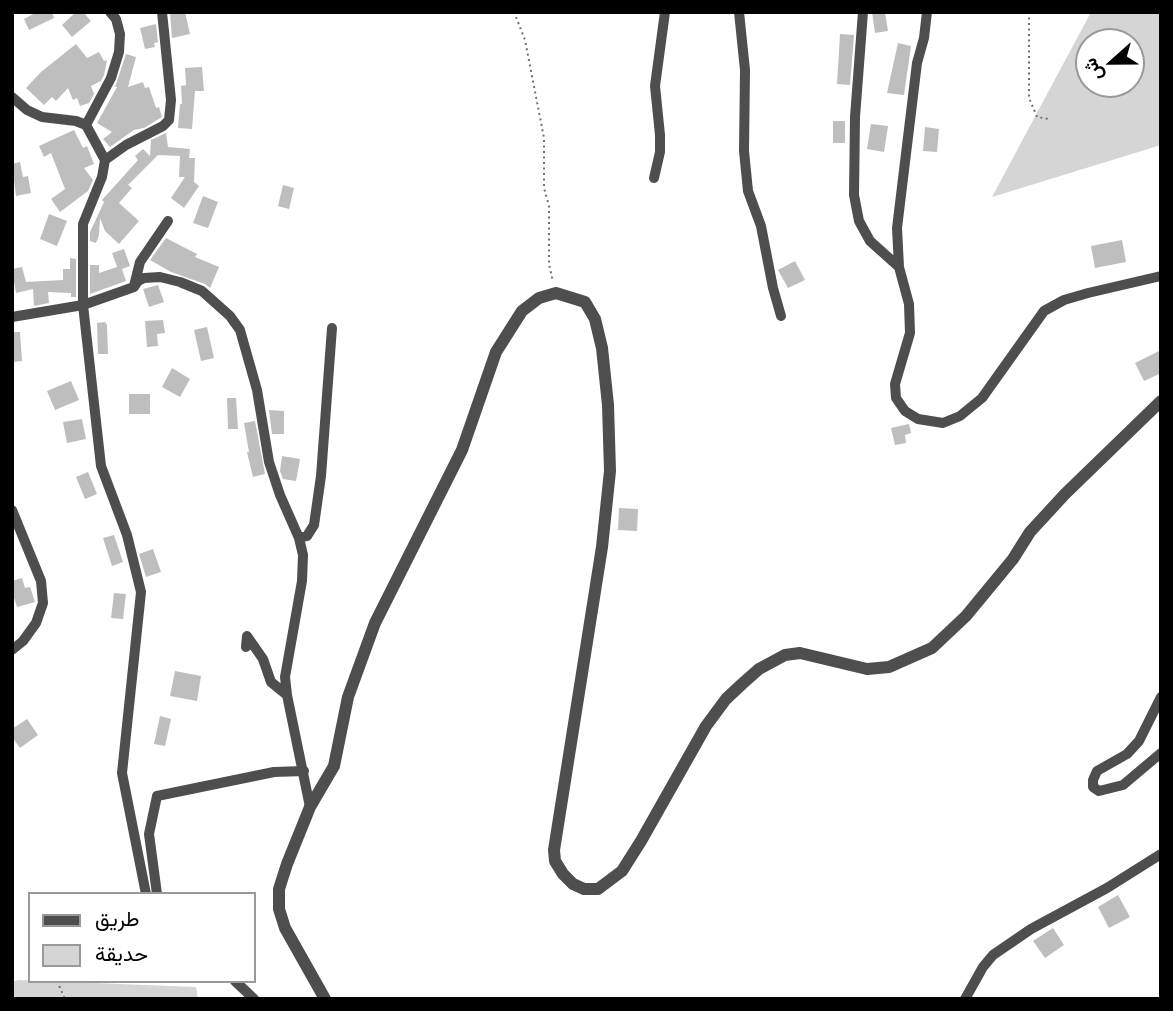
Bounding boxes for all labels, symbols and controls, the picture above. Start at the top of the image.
north arrow [1075,28,1145,98]
text: ش [1077,55,1108,85]
legend [28,892,256,983]
text: طريق [95,904,140,932]
text: حديقة [95,939,148,967]

